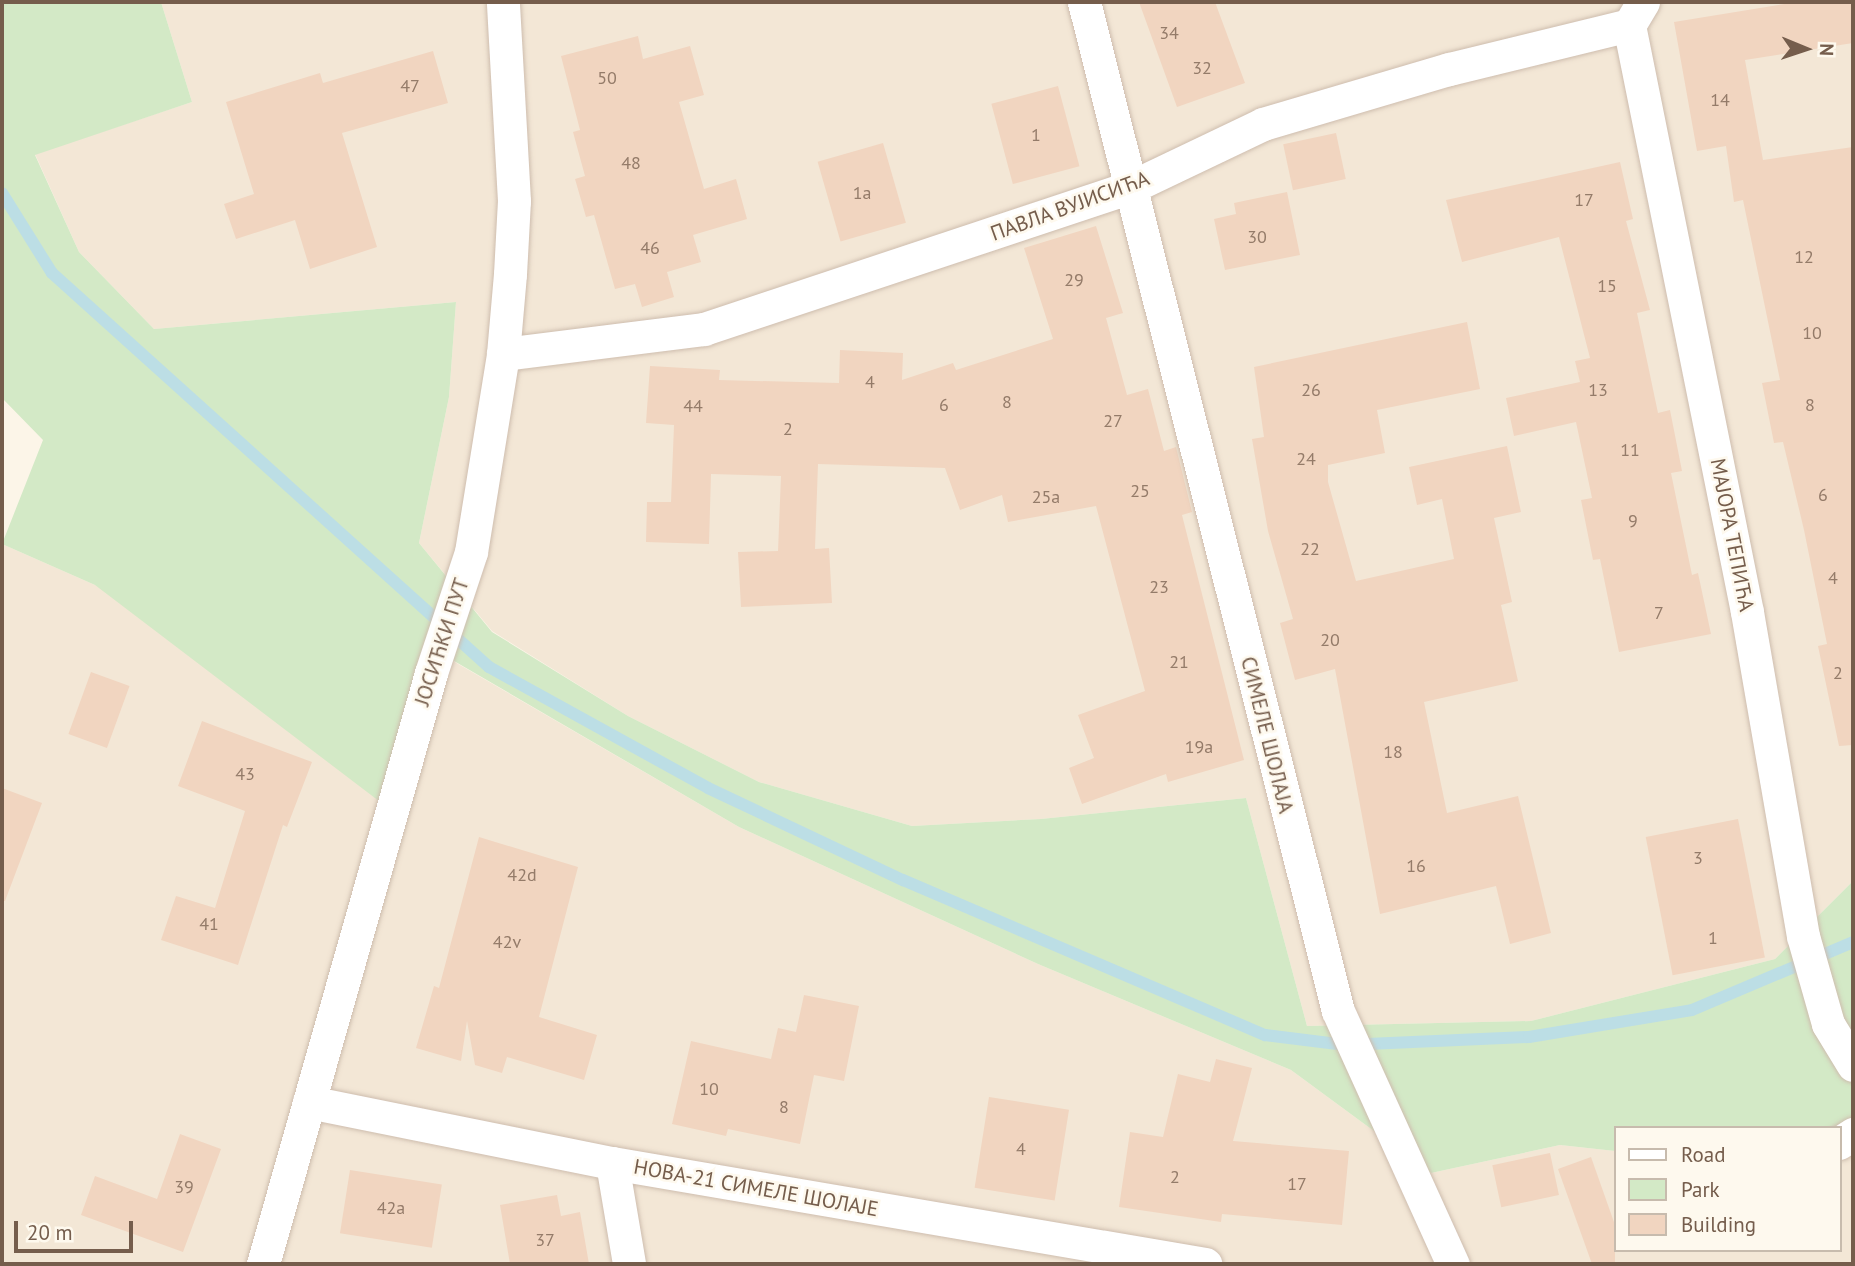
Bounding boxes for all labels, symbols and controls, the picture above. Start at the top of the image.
north arrow [1771,14,1841,84]
house number: 34 [1159,22,1179,44]
text: N [1815,43,1839,56]
house number: 32 [1192,57,1212,79]
house number: 50 [597,67,617,89]
house number: 47 [400,75,420,97]
house number: 14 [1710,89,1730,111]
house number: 1 [1031,124,1041,146]
house number: 48 [621,152,641,174]
street label: ПАВЛА ВУЈИСИЋА [987,165,1153,247]
house number: 1a [853,182,871,204]
house number: 17 [1574,189,1594,211]
house number: 30 [1247,226,1267,248]
house number: 46 [640,237,660,259]
house number: 12 [1794,246,1814,268]
house number: 29 [1064,269,1084,291]
house number: 15 [1597,275,1617,297]
house number: 10 [1802,322,1822,344]
house number: 4 [865,371,875,393]
house number: 26 [1301,379,1321,401]
house number: 13 [1588,379,1608,401]
house number: 8 [1002,391,1012,413]
house number: 6 [939,394,949,416]
house number: 8 [1805,394,1815,416]
house number: 44 [683,395,703,417]
house number: 27 [1103,410,1123,432]
house number: 2 [783,418,793,440]
house number: 11 [1620,439,1640,461]
house number: 24 [1296,448,1316,470]
street label: МАЈОРА ТЕПИЋА [1705,456,1759,614]
house number: 25 [1130,480,1150,502]
house number: 6 [1818,484,1828,506]
house number: 25a [1032,486,1060,508]
house number: 9 [1628,510,1638,532]
house number: 22 [1300,538,1320,560]
house number: 4 [1828,567,1838,589]
street label: ЈОСИЋКИ ПУТ [410,575,474,709]
house number: 23 [1149,576,1169,598]
house number: 7 [1654,602,1664,624]
house number: 20 [1320,629,1340,651]
house number: 21 [1169,651,1189,673]
street label: СИМЕЛЕ ШОЛАЈА [1235,654,1299,816]
house number: 2 [1833,662,1843,684]
house number: 19a [1185,736,1213,758]
house number: 18 [1383,741,1403,763]
house number: 43 [235,763,255,785]
house number: 3 [1693,847,1703,869]
house number: 16 [1406,855,1426,877]
house number: 42d [507,864,537,886]
house number: 41 [199,913,219,935]
house number: 1 [1708,927,1718,949]
house number: 42v [493,931,521,953]
house number: 10 [699,1078,719,1100]
house number: 8 [779,1096,789,1118]
legend [1614,1126,1841,1252]
house number: 4 [1016,1138,1026,1160]
text: Road [1681,1141,1725,1168]
street label: НОВА-21 СИМЕЛЕ ШОЛАЈЕ [632,1154,880,1222]
house number: 2 [1170,1166,1180,1188]
house number: 17 [1287,1173,1307,1195]
house number: 39 [174,1176,194,1198]
text: Park [1681,1176,1720,1203]
house number: 42a [377,1197,405,1219]
scale bar [18,1206,136,1250]
text: Building [1681,1211,1756,1238]
text: 20 m [27,1219,73,1246]
house number: 37 [535,1229,555,1251]

